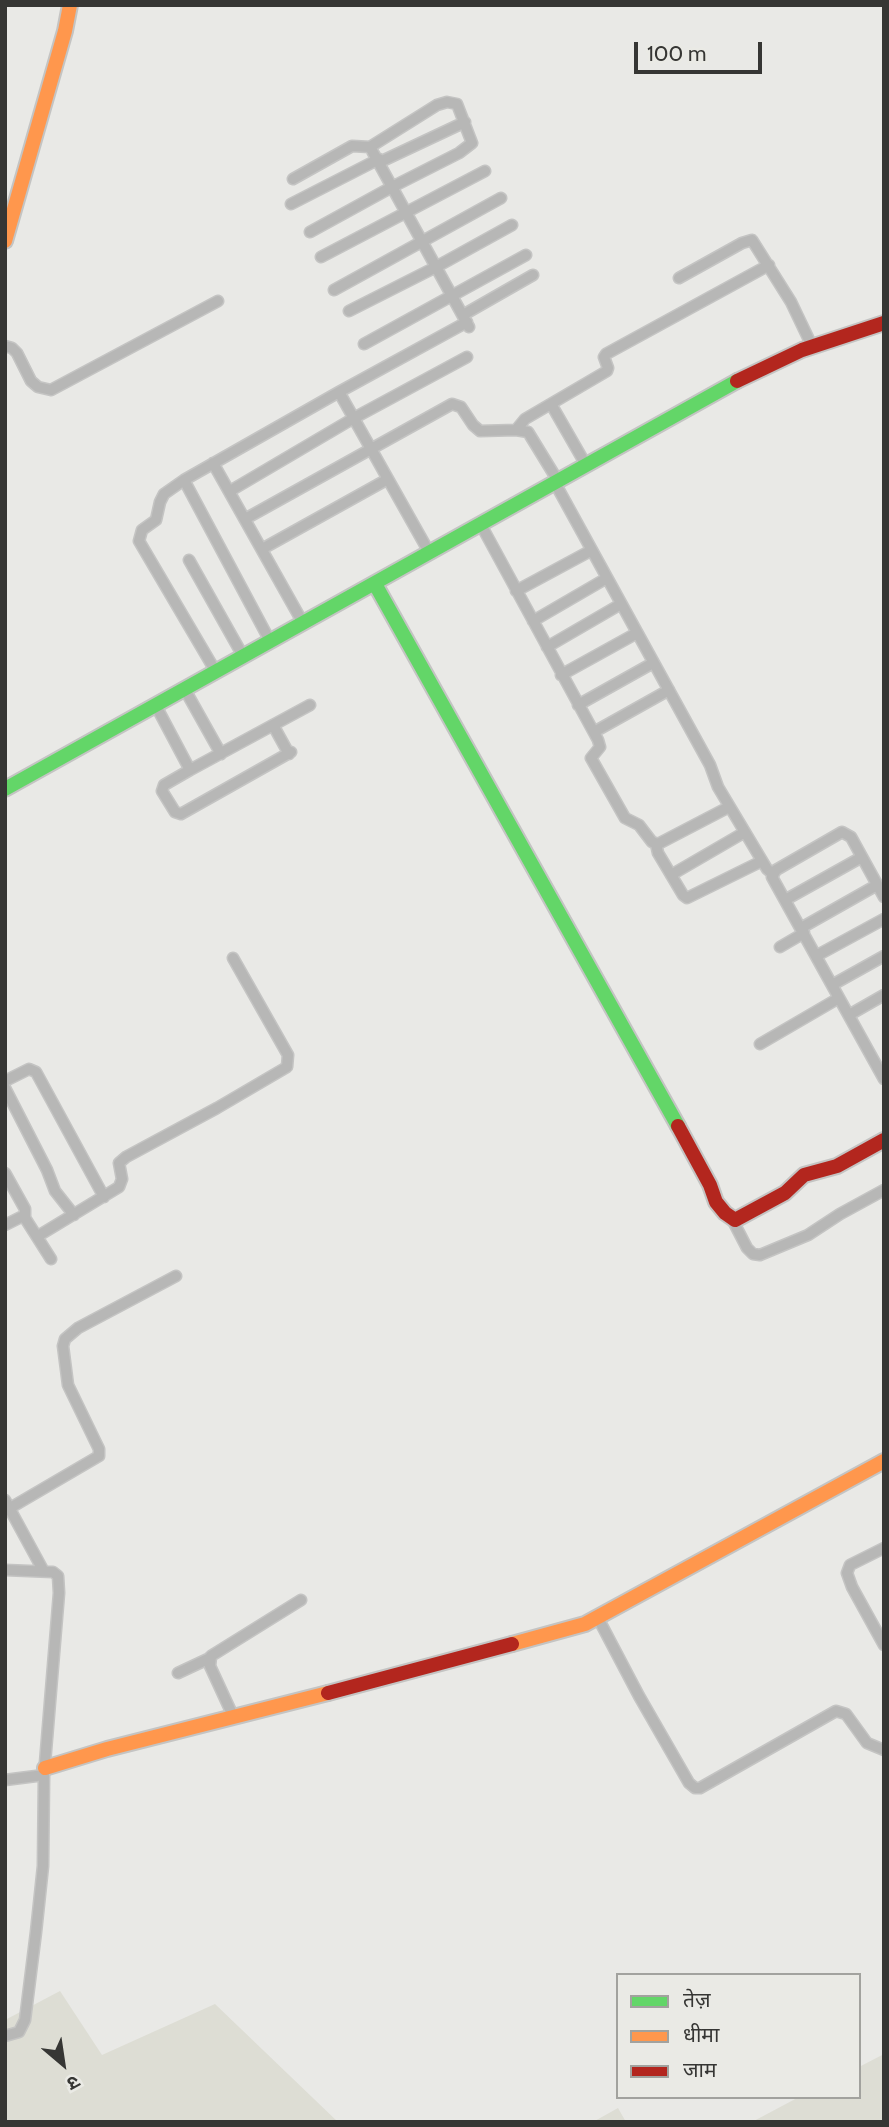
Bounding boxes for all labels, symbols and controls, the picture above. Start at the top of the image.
scale bar [637,28,765,72]
text: 100 m [647,41,706,66]
legend [616,1973,861,2099]
text: तेज़ [683,1987,711,2012]
text: धीमा [683,2022,719,2047]
north arrow [28,2029,98,2099]
text: जाम [683,2057,717,2082]
text: उ [63,2070,84,2096]

